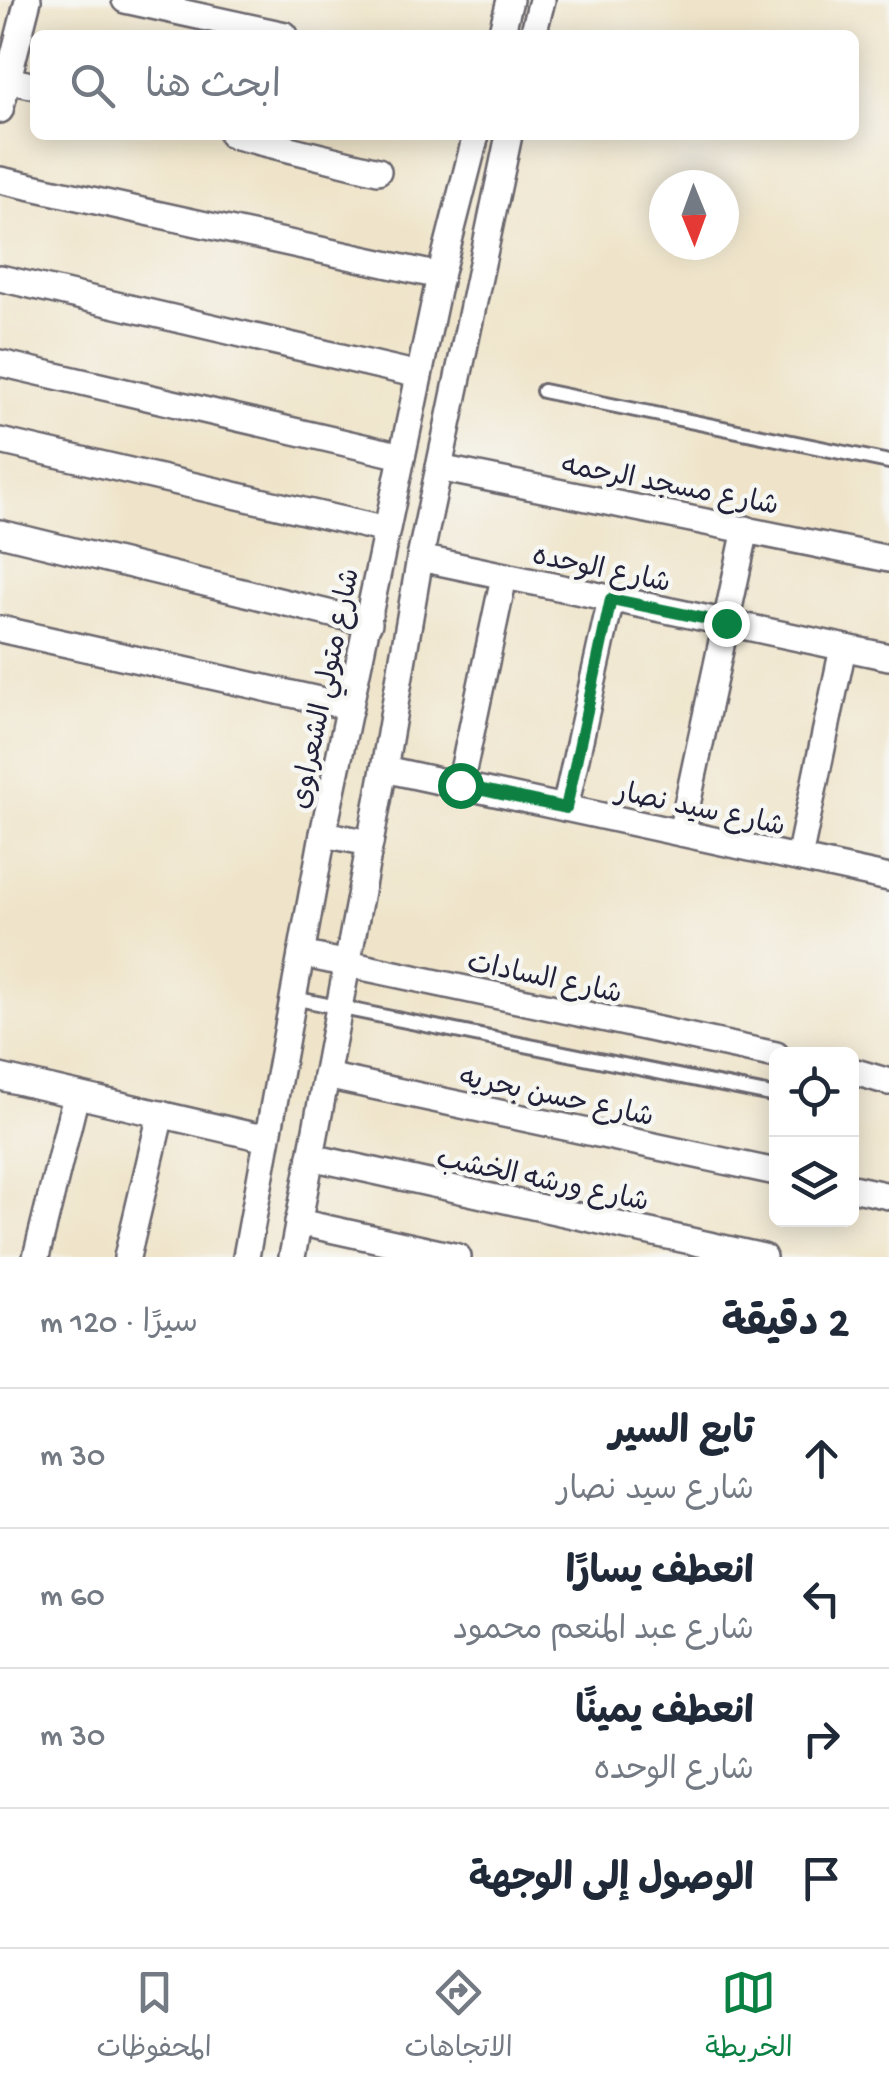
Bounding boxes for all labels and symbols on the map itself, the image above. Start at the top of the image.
north arrow [649,170,739,260]
street label: شارع مسجد الرحمه [557,450,781,525]
street label: شارع الوحده [529,541,673,602]
street label: شارع متولي الشعراوى [286,566,373,813]
route end [704,601,750,647]
route start [438,763,484,809]
street label: شارع سيد نصار [610,777,788,845]
street label: شارع السادات [464,948,624,1013]
street label: شارع حسن بحريه [456,1063,656,1136]
street label: شارع ورشه الخشب [433,1144,651,1221]

